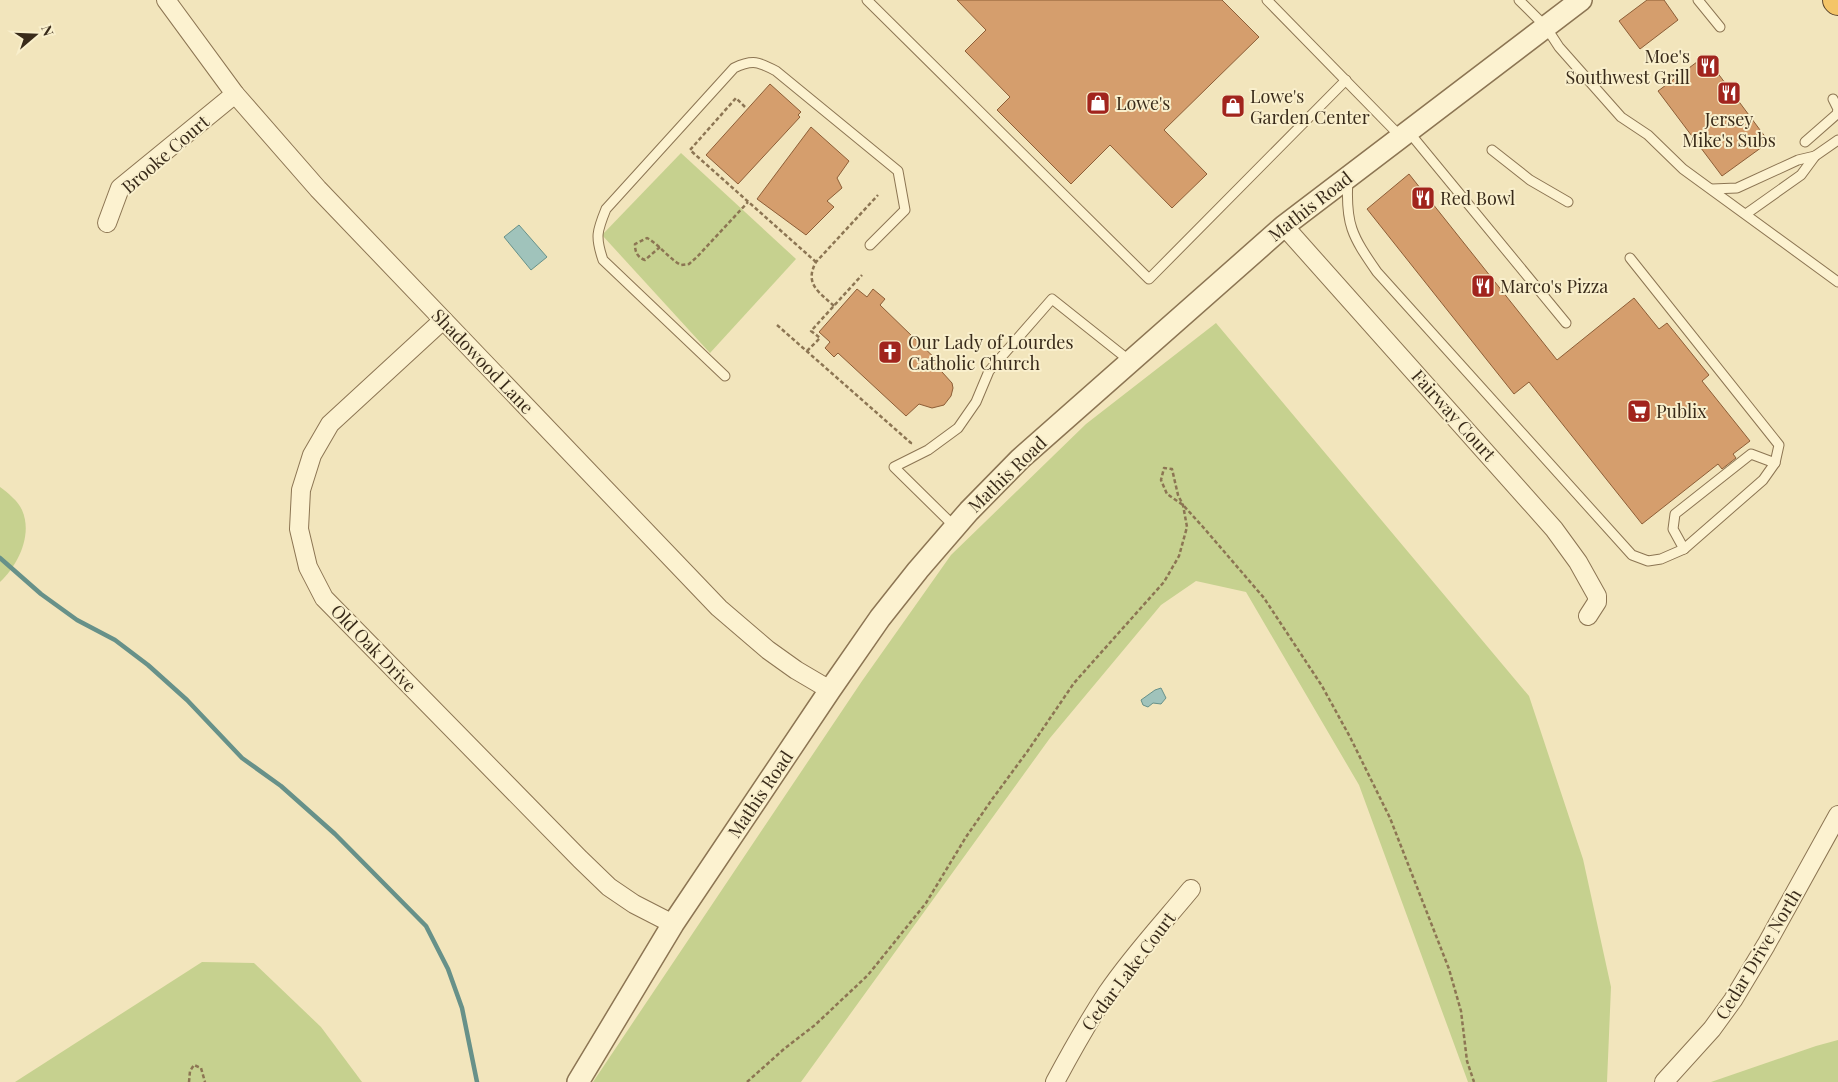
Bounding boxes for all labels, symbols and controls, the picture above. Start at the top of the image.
north arrow [10,10,60,60]
text: N [37,23,58,38]
place label: Moe's Southwest Grill [1566,44,1690,89]
restaurant icon: Moe's Southwest Grill [1695,53,1721,79]
restaurant icon: Jersey Mike's Subs [1716,80,1742,106]
place label: Lowe's Garden Center [1250,84,1370,129]
shop icon: Lowe's [1085,90,1111,116]
place label: Lowe's [1116,91,1170,115]
shop icon: Lowe's Garden Center [1220,93,1246,119]
place label: Jersey Mike's Subs [1682,107,1776,152]
street label: Brooke Court [116,109,214,199]
street label: Mathis Road [1263,165,1357,246]
restaurant icon: Red Bowl [1410,185,1436,211]
place label: Red Bowl [1440,186,1515,210]
restaurant icon: Marco's Pizza [1470,273,1496,299]
place label: Marco's Pizza [1500,274,1608,298]
street label: Shadowood Lane [427,303,539,419]
place label: Our Lady of Lourdes Catholic Church [908,330,1074,375]
church icon: Our Lady of Lourdes Catholic Church [877,339,903,365]
street label: Fairway Court [1407,364,1502,466]
supermarket icon: Publix [1626,398,1652,424]
place label: Publix [1656,399,1707,423]
street label: Mathis Road [963,430,1052,517]
street label: Old Oak Drive [326,599,422,697]
street label: Mathis Road [722,745,798,842]
street label: Cedar Drive North [1709,884,1807,1024]
street label: Cedar Lake Court [1075,906,1181,1035]

